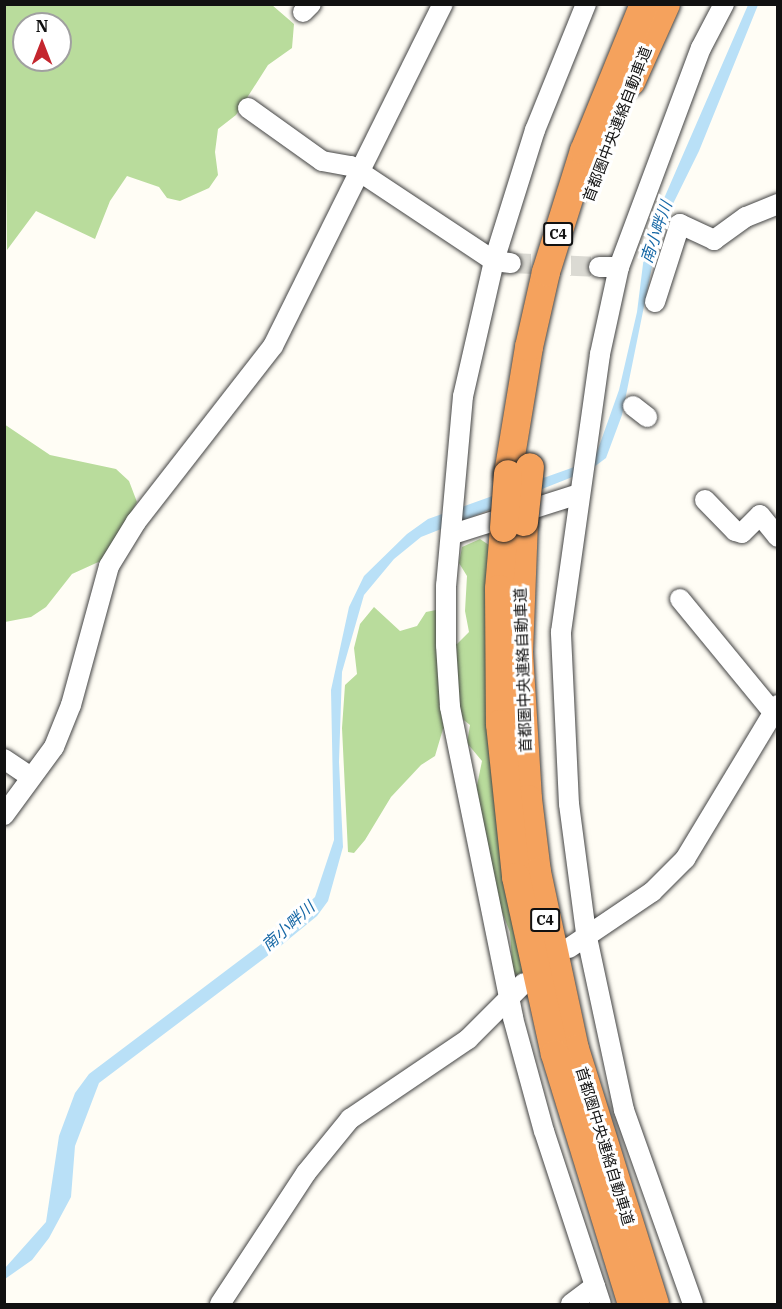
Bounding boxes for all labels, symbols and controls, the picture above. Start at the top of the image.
north arrow [12,12,72,72]
text: N [36,16,48,36]
street label: 首都圏中央連絡自動車道 [579,44,655,204]
water label: 南小畔川 [637,199,675,265]
road number: C4 [543,223,573,245]
street label: 首都圏中央連絡自動車道 [511,587,535,753]
water label: 南小畔川 [258,897,318,955]
road number: C4 [530,909,560,931]
street label: 首都圏中央連絡自動車道 [572,1064,638,1228]

